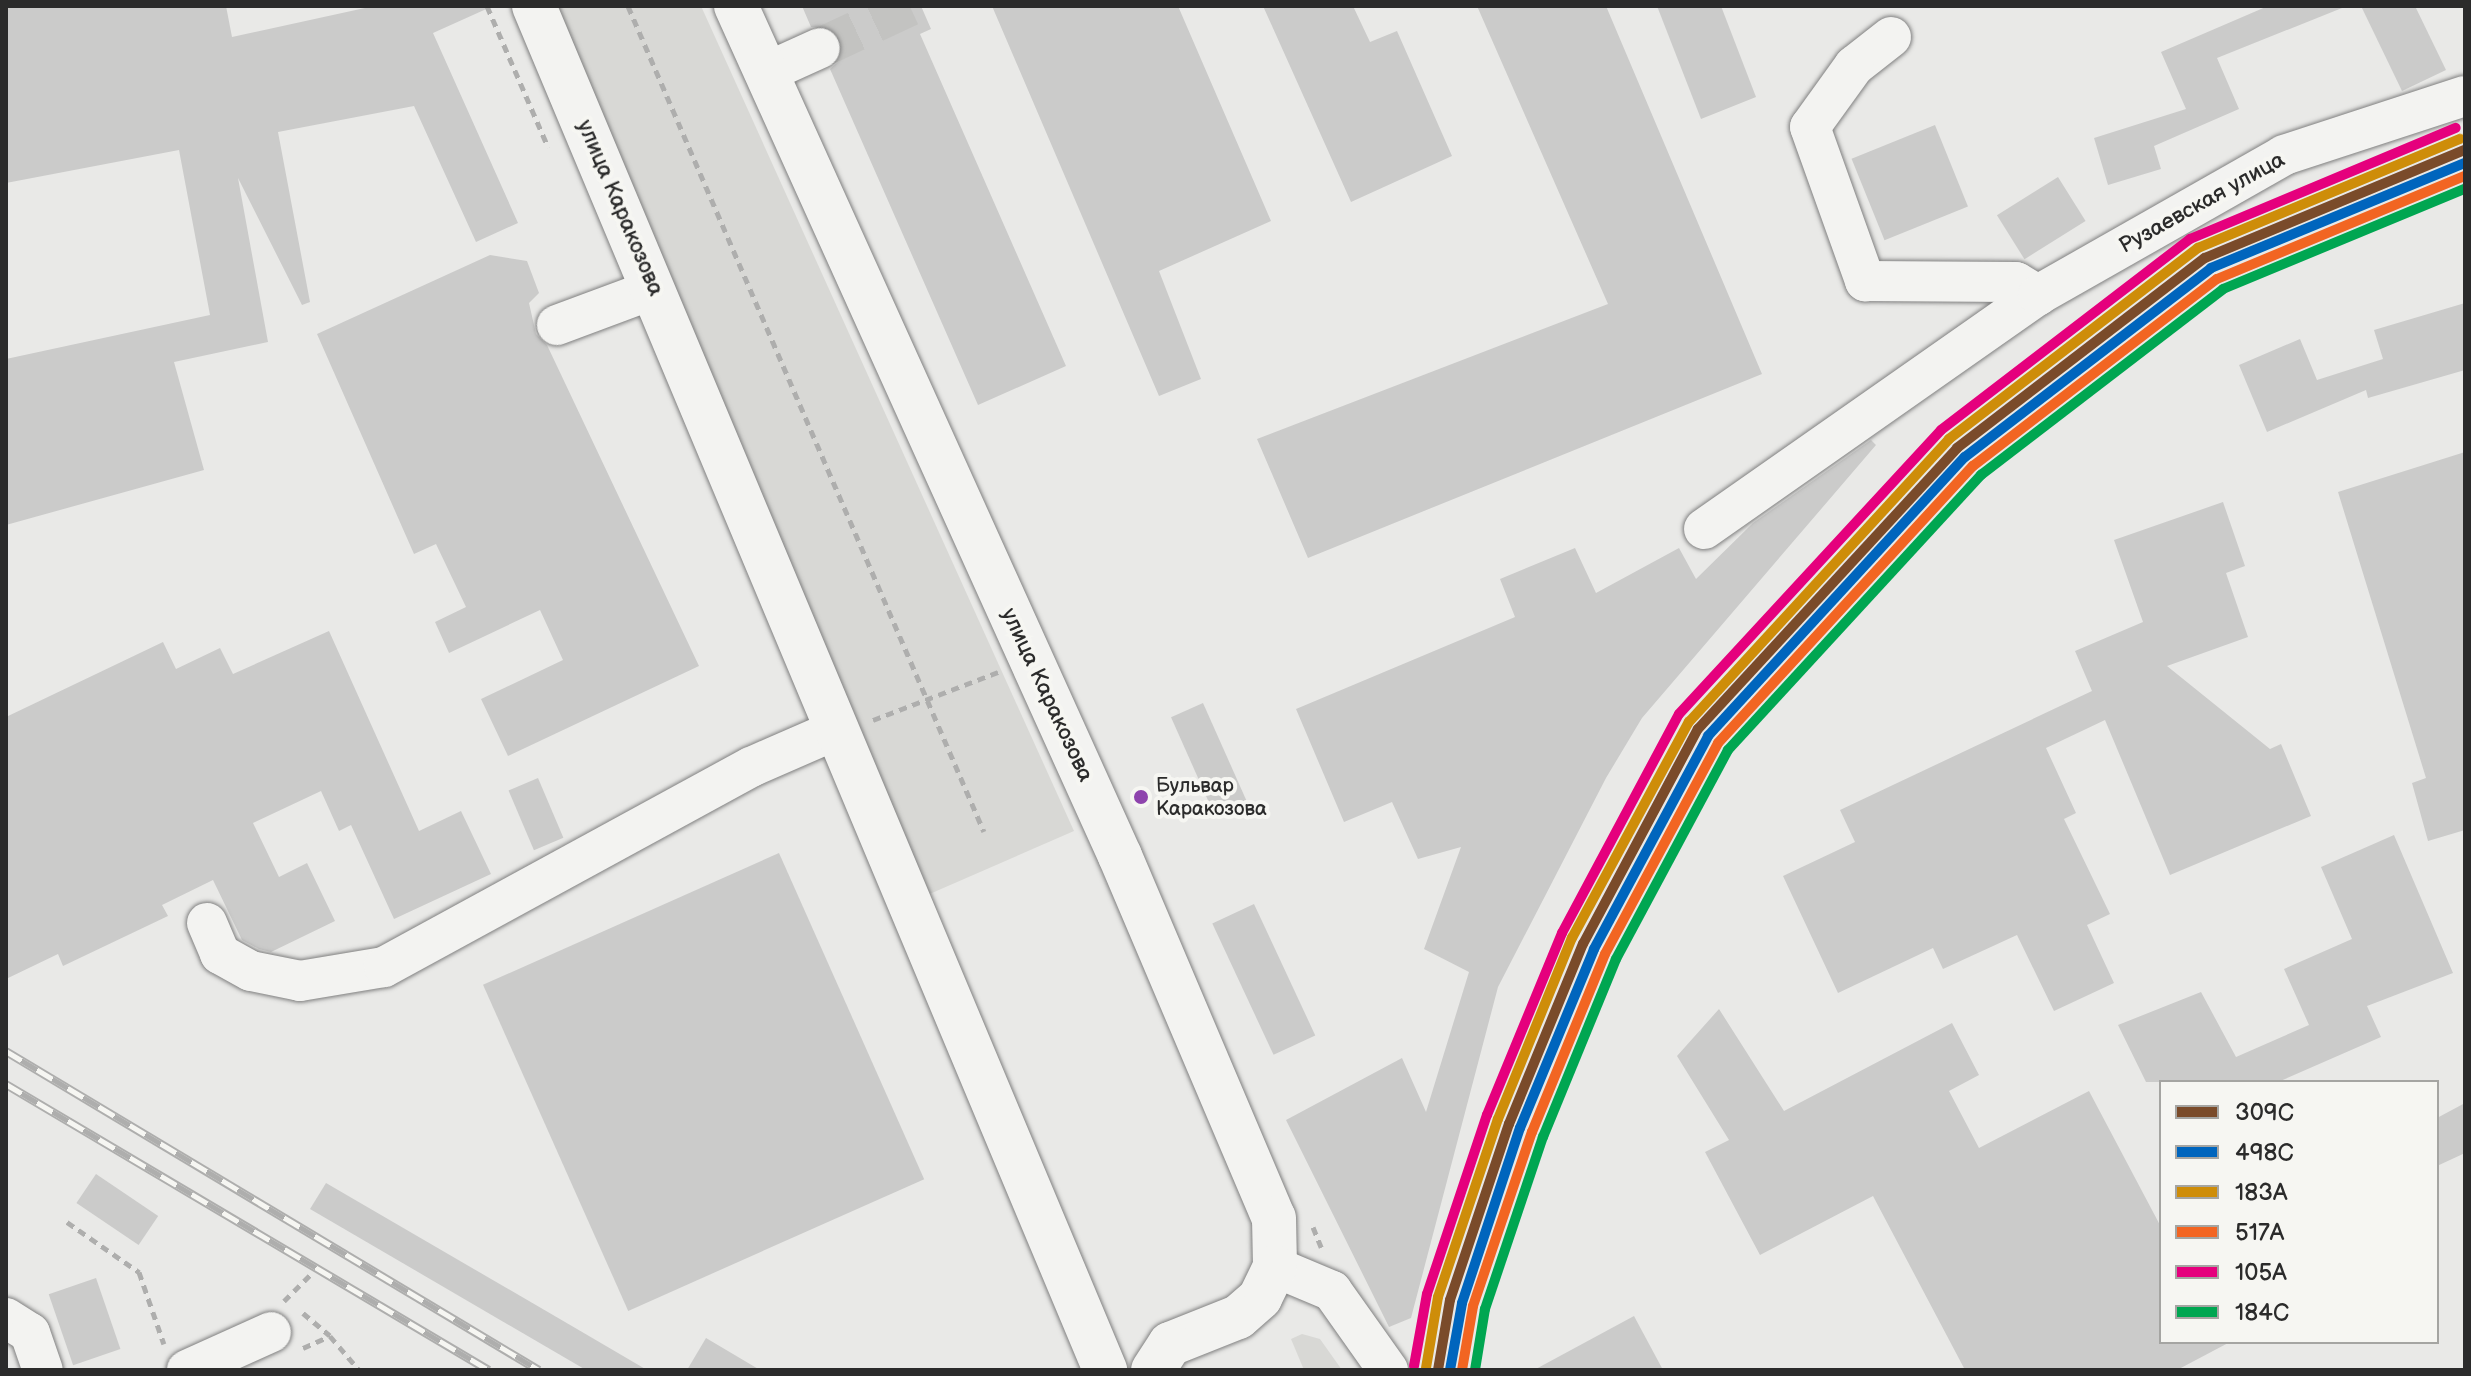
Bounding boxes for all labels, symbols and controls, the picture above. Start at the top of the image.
street label: улица Каракозова [571,116,669,300]
street label: Рузаевская улица [2114,146,2290,260]
street label: улица Каракозова [995,604,1099,786]
place label: Бульвар Каракозова [1156,774,1267,821]
marker: Бульвар Каракозова [1133,789,1149,805]
legend [2159,1080,2439,1344]
text: 309С [2235,1098,2294,1127]
text: 498С [2235,1138,2294,1167]
text: 183А [2235,1178,2288,1207]
text: 517А [2235,1218,2284,1247]
text: 105А [2235,1258,2287,1287]
text: 184С [2235,1298,2289,1327]

